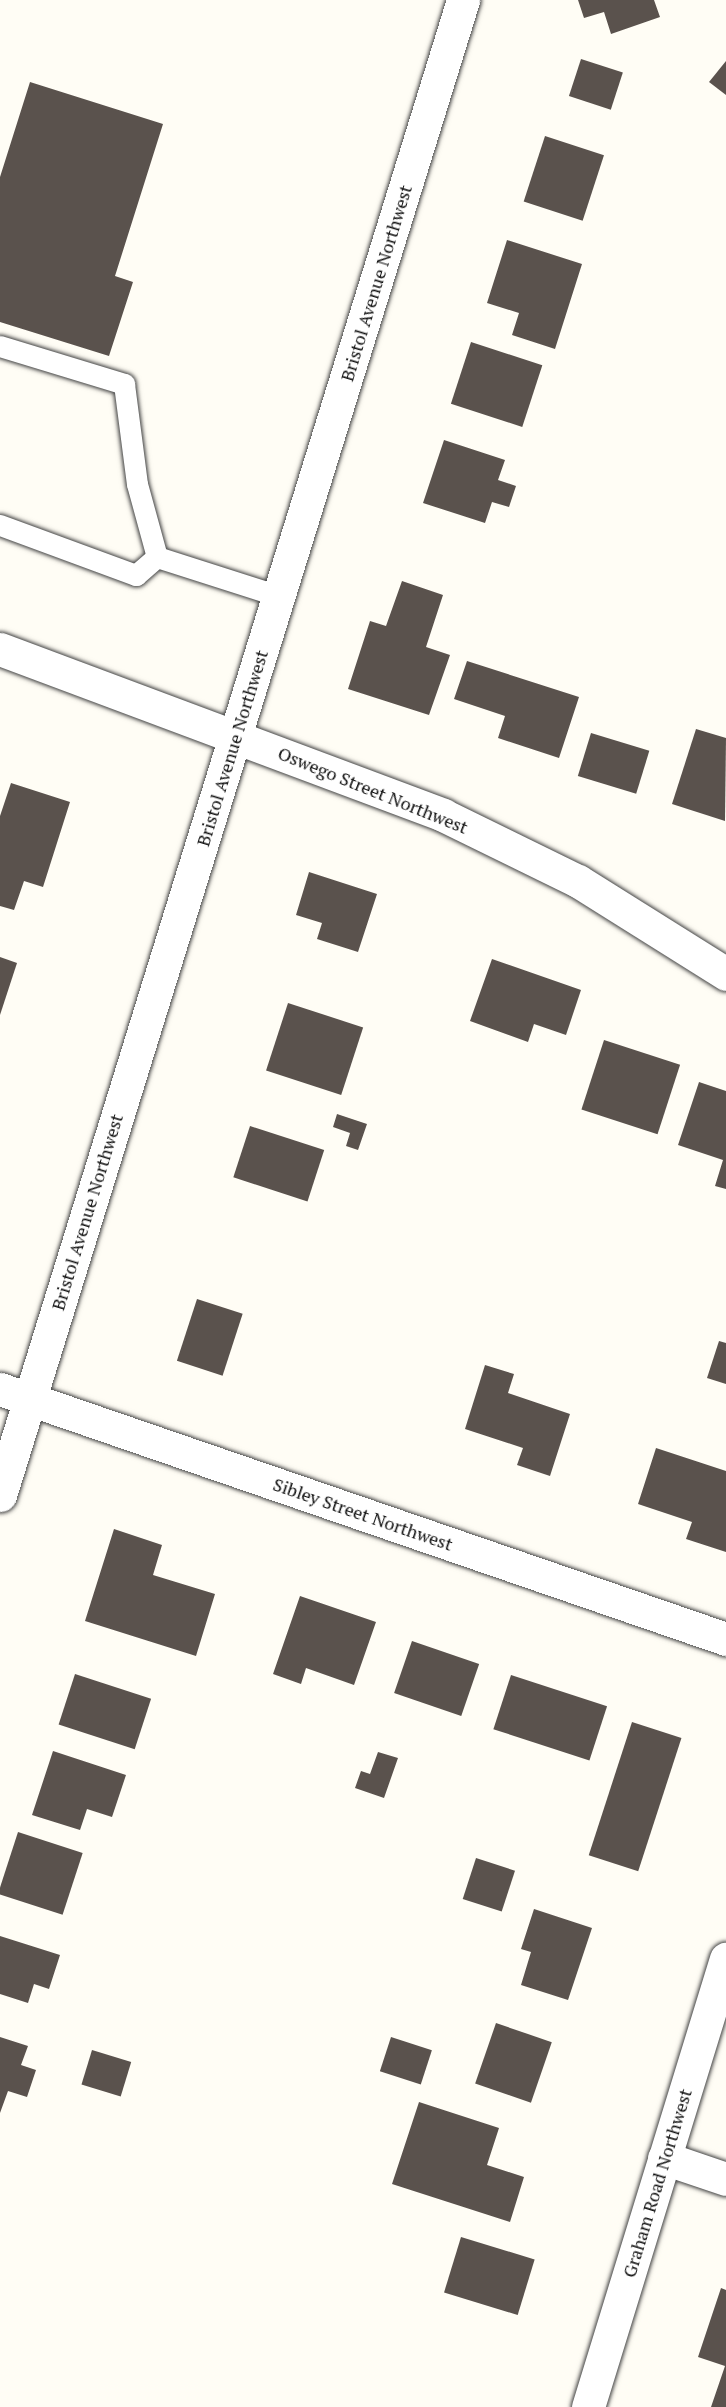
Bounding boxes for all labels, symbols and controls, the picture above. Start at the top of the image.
street label: Bristol Avenue Northwest [336,182,416,384]
street label: Bristol Avenue Northwest [192,647,272,849]
street label: Oswego Street Northwest [275,742,471,838]
street label: Bristol Avenue Northwest [47,1111,127,1313]
street label: Sibley Street Northwest [270,1473,456,1555]
street label: Graham Road Northwest [618,2086,696,2280]

